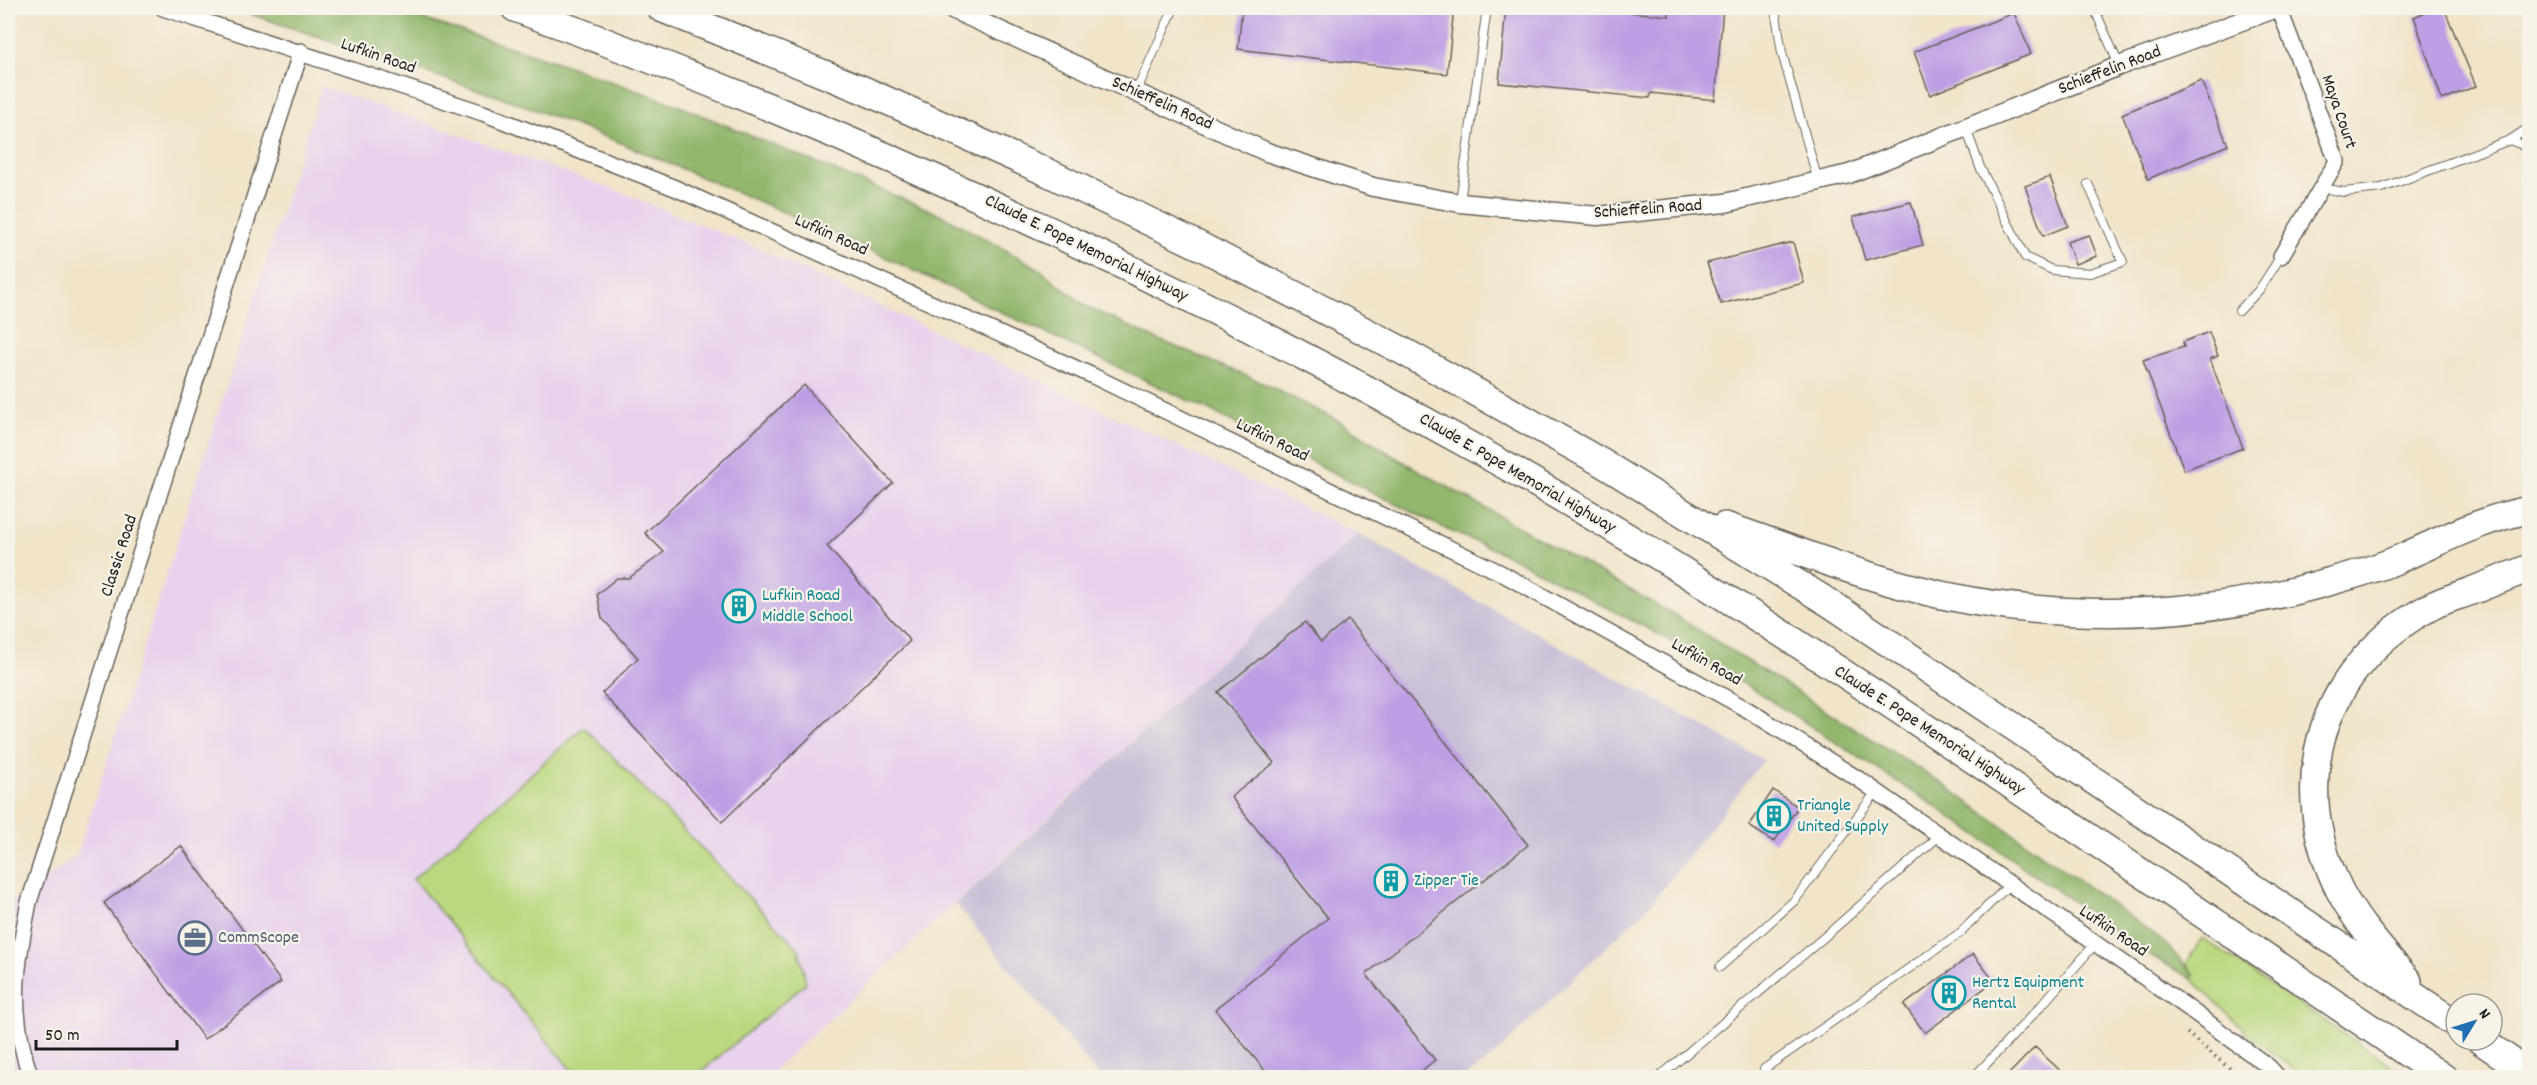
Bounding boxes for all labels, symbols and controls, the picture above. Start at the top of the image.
street label: Lufkin Road [337,32,419,82]
street label: Schieffelin Road [2055,40,2165,102]
street label: Schieffelin Road [1107,71,1217,137]
street label: Maya Court [2314,72,2362,153]
street label: Claude E. Pope Memorial Highway [980,189,1192,309]
street label: Schieffelin Road [1593,194,1703,226]
street label: Lufkin Road [790,209,872,263]
street label: Claude E. Pope Memorial Highway [1414,407,1621,541]
street label: Lufkin Road [1231,413,1313,469]
street label: Classic Road [95,512,145,600]
place label: Lufkin Road Middle School [762,584,853,630]
building icon: Lufkin Road Middle School [721,588,757,624]
street label: Lufkin Road [1666,633,1746,693]
street label: Claude E. Pope Memorial Highway [1829,660,2030,803]
place label: Triangle United Supply [1797,794,1889,840]
building icon: Triangle United Supply [1756,798,1792,834]
building icon: Zipper Tie [1373,863,1409,899]
place label: Zipper Tie [1414,869,1479,894]
street label: Lufkin Road [2074,900,2152,964]
office icon: CommScope [177,920,213,956]
place label: CommScope [218,926,299,951]
place label: Hertz Equipment Rental [1972,971,2085,1017]
building icon: Hertz Equipment Rental [1931,975,1967,1011]
north arrow [2444,992,2504,1052]
text: N [2472,1004,2495,1025]
scale bar [36,1013,177,1051]
text: 50 m [45,1024,80,1049]

